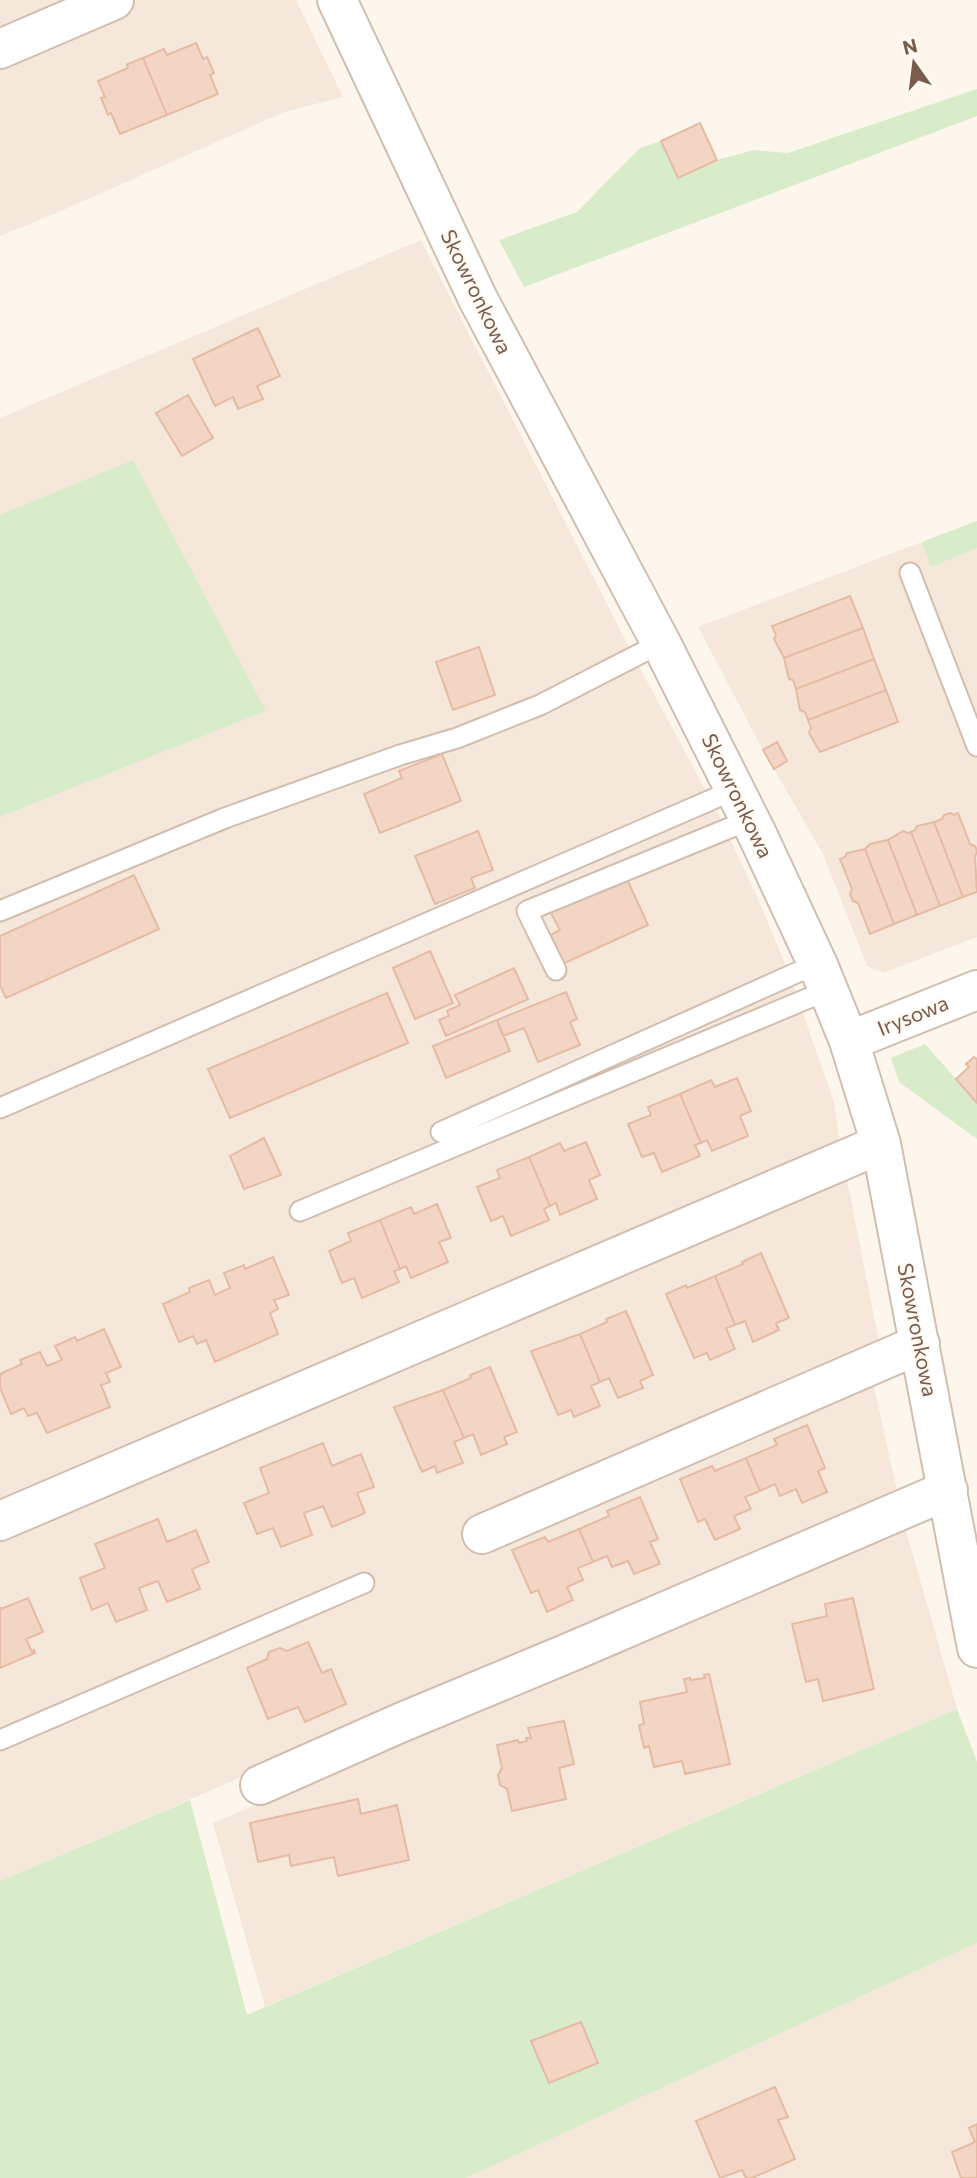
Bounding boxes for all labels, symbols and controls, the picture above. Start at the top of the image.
north arrow [879,28,949,98]
text: N [900,33,919,59]
street label: Skowronkowa [436,225,518,358]
street label: Skowronkowa [697,729,779,862]
street label: Irysowa [873,989,952,1040]
street label: Skowronkowa [893,1261,944,1399]

